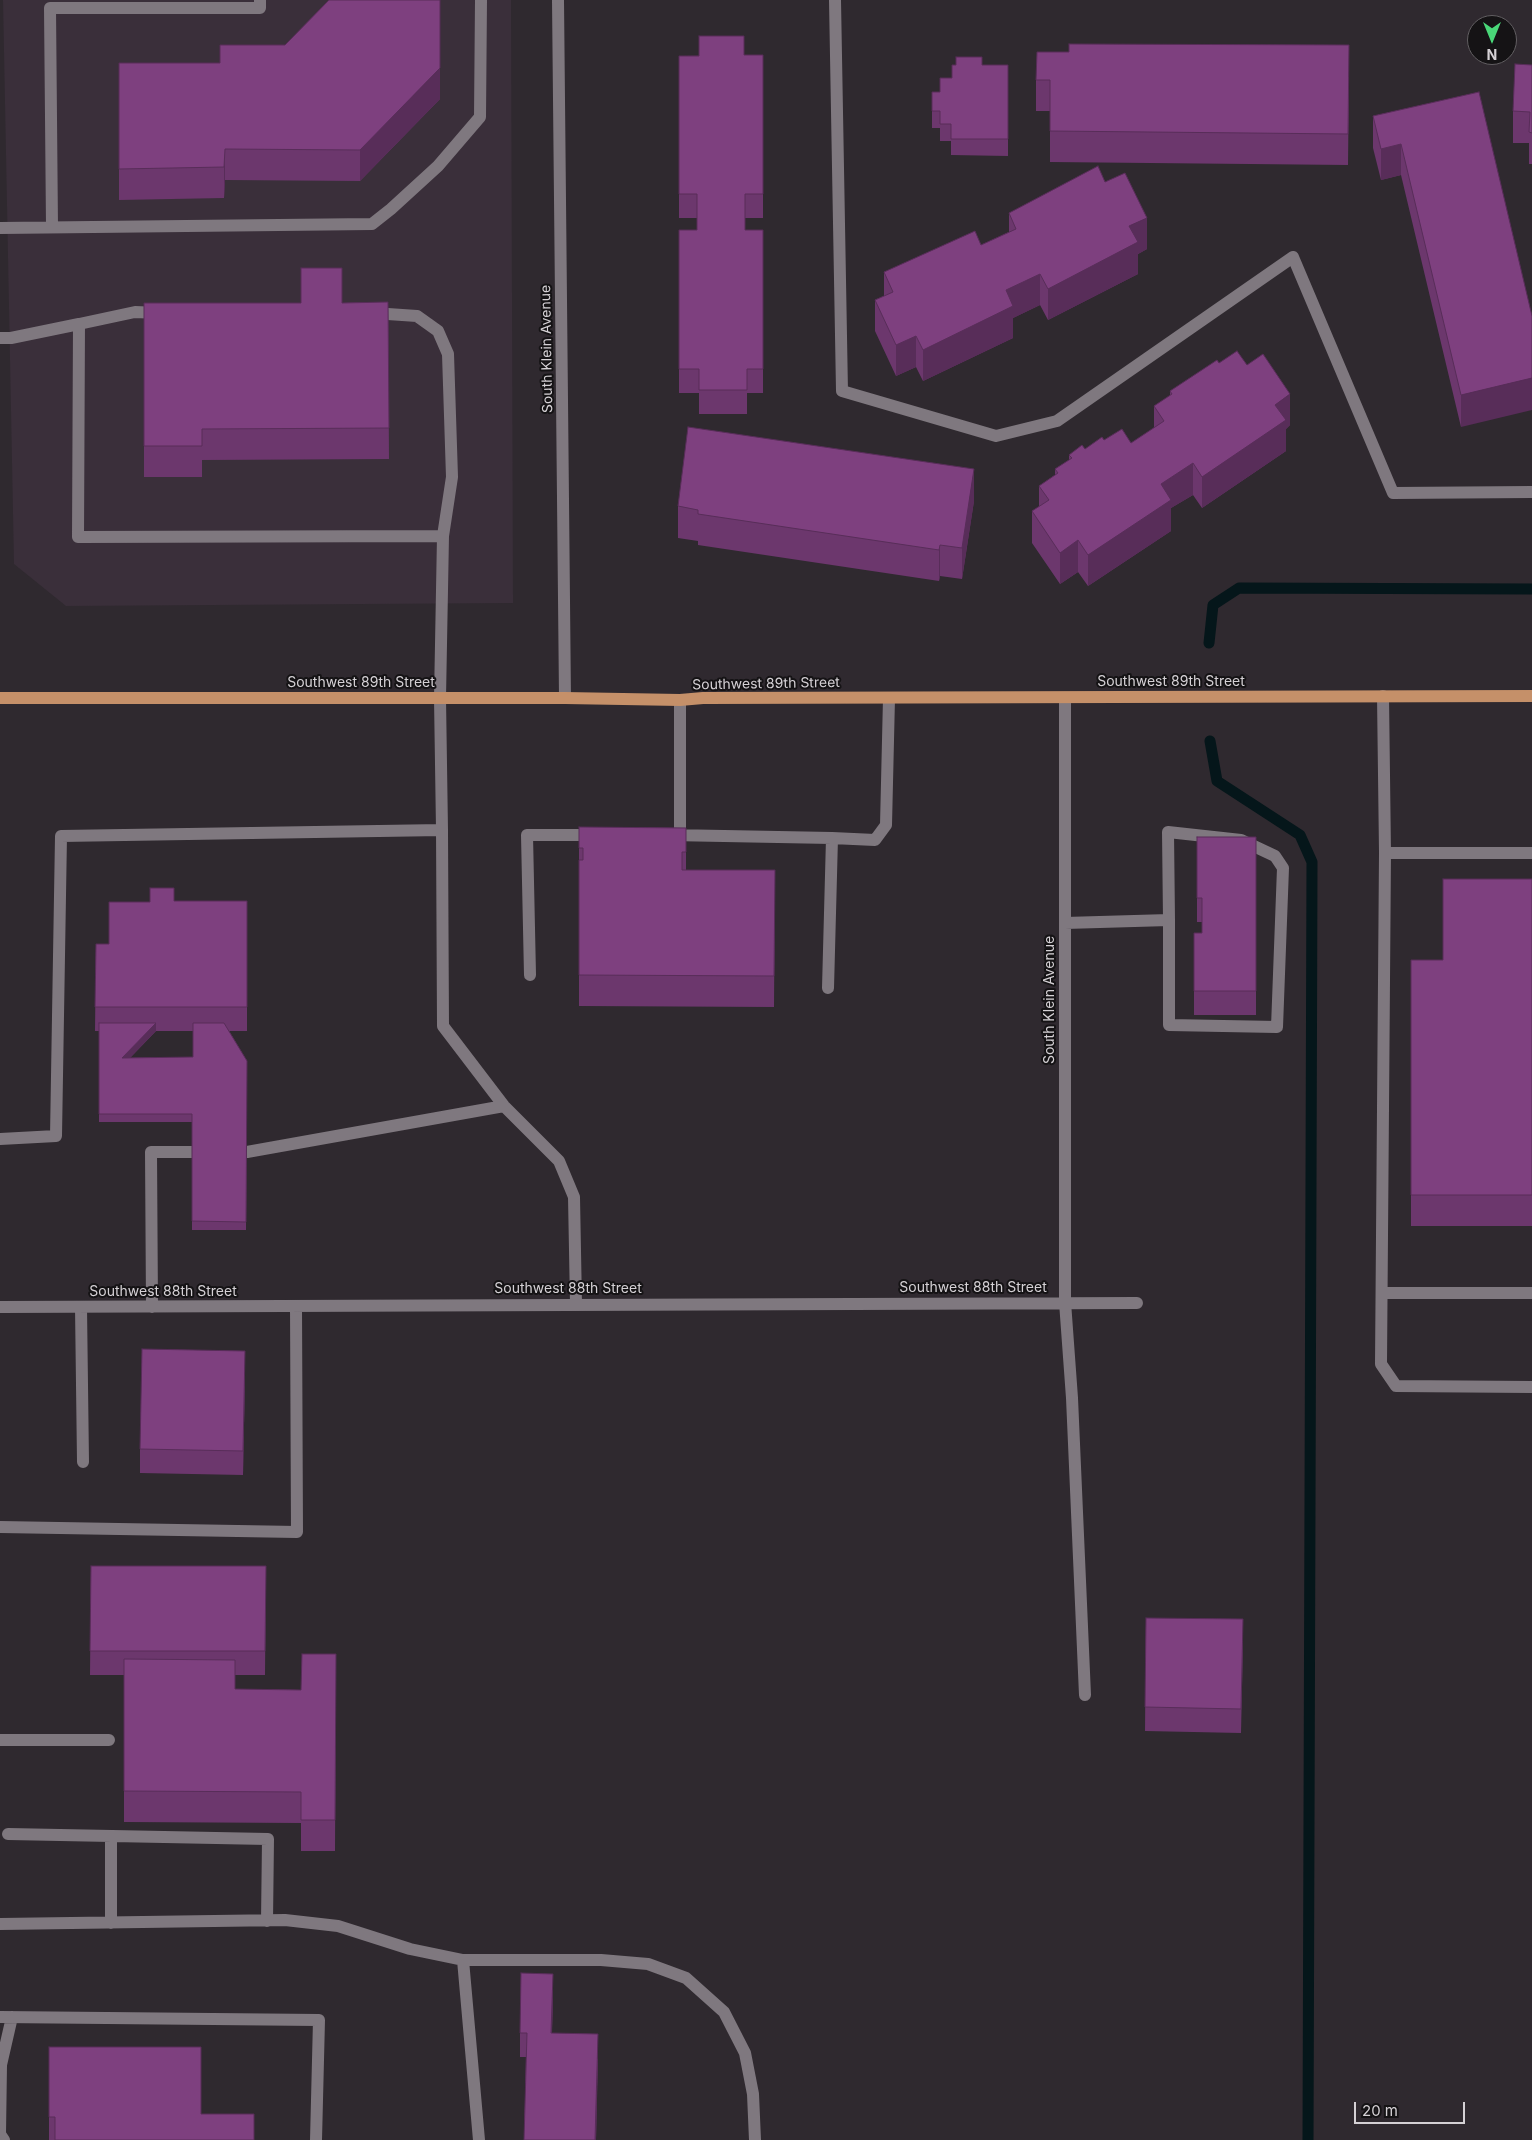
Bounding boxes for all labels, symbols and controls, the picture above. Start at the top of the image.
north arrow [1467,15,1517,65]
text: N [1487,46,1497,63]
street label: South Klein Avenue [537,285,557,413]
street label: Southwest 89th Street [692,674,840,694]
street label: Southwest 89th Street [1097,674,1245,690]
street label: Southwest 89th Street [287,675,435,691]
street label: South Klein Avenue [1042,936,1058,1064]
street label: Southwest 88th Street [899,1280,1047,1296]
street label: Southwest 88th Street [494,1281,642,1297]
street label: Southwest 88th Street [89,1284,237,1300]
scale bar [1357,2092,1468,2124]
text: 20 m [1362,2101,1398,2120]

